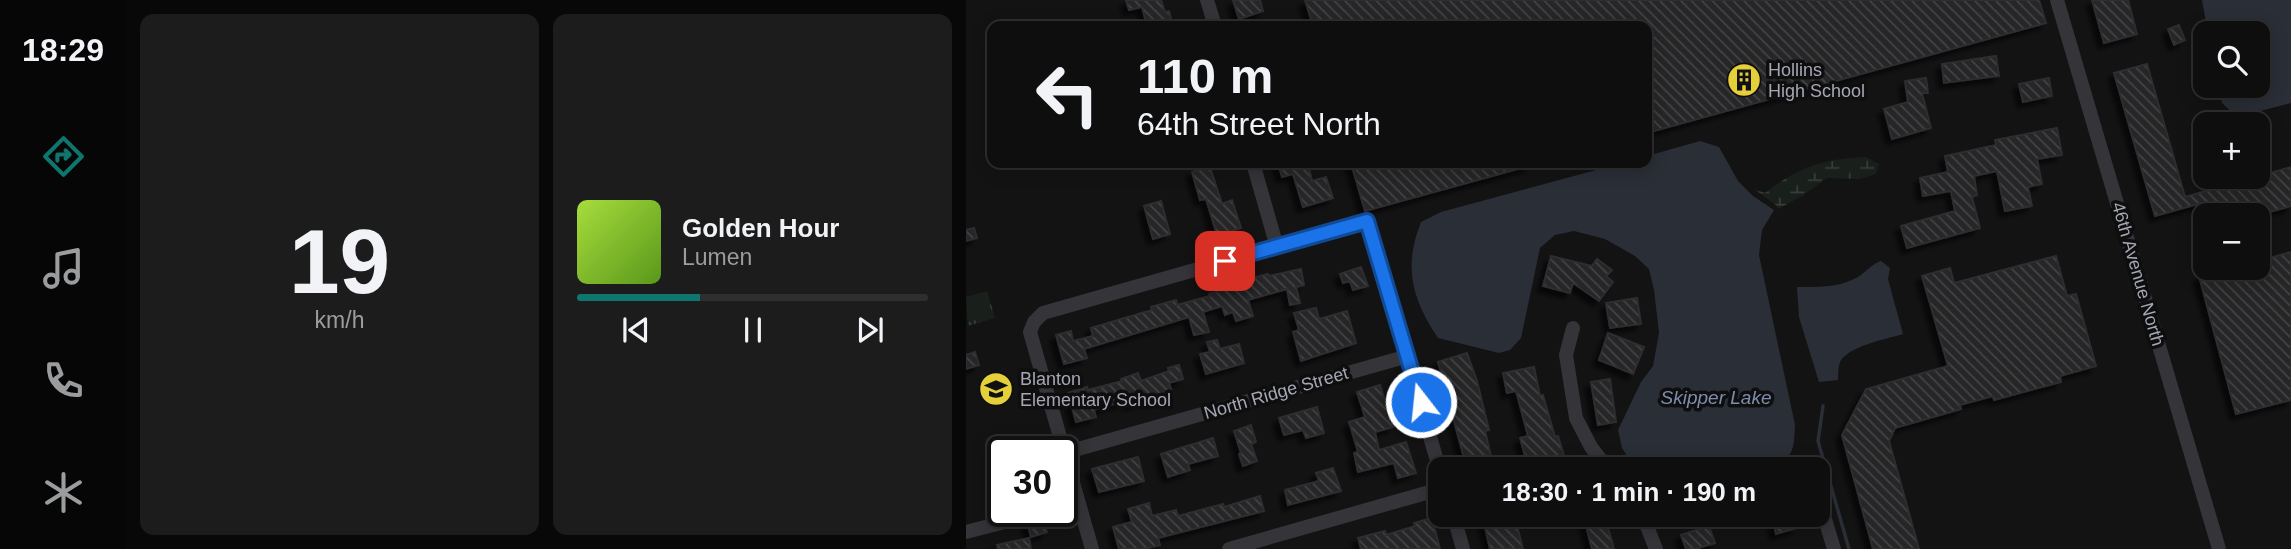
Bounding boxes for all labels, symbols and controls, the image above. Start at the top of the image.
map controls [2193,21,2270,280]
button: search [2193,21,2270,98]
text: 18:29 [22,32,104,68]
icon: left [1022,49,1113,140]
text: 110 m [1137,49,1273,103]
place label: Hollins High School [1768,60,1865,101]
building icon: Hollins High School [1725,61,1763,99]
text: 64th Street North [1137,106,1381,142]
button: + [2193,112,2270,189]
icon: directions [39,132,88,181]
street label: 46th Avenue North [2108,200,2168,348]
button: − [2193,203,2270,280]
text: 19 [289,211,390,312]
text: Golden Hour [682,213,839,243]
pin [1195,231,1255,291]
icon: arrive [1206,242,1244,280]
icon: music [39,244,88,293]
text: Lumen [682,244,752,270]
text: km/h [315,307,364,333]
icon: previous [617,311,655,349]
icon: pause [734,311,772,349]
icon: next [851,311,889,349]
icon: phone [39,356,88,405]
street label: North Ridge Street [1202,363,1350,423]
position arrow [1384,365,1458,439]
place label: Blanton Elementary School [1020,369,1171,410]
school or university icon: Blanton Elementary School [977,370,1015,408]
water label: Skipper Lake [1661,387,1771,408]
speed limit sign: 30 [987,436,1078,527]
icon: climate [39,468,88,517]
text: 18:30 · 1 min · 190 m [1502,477,1756,507]

